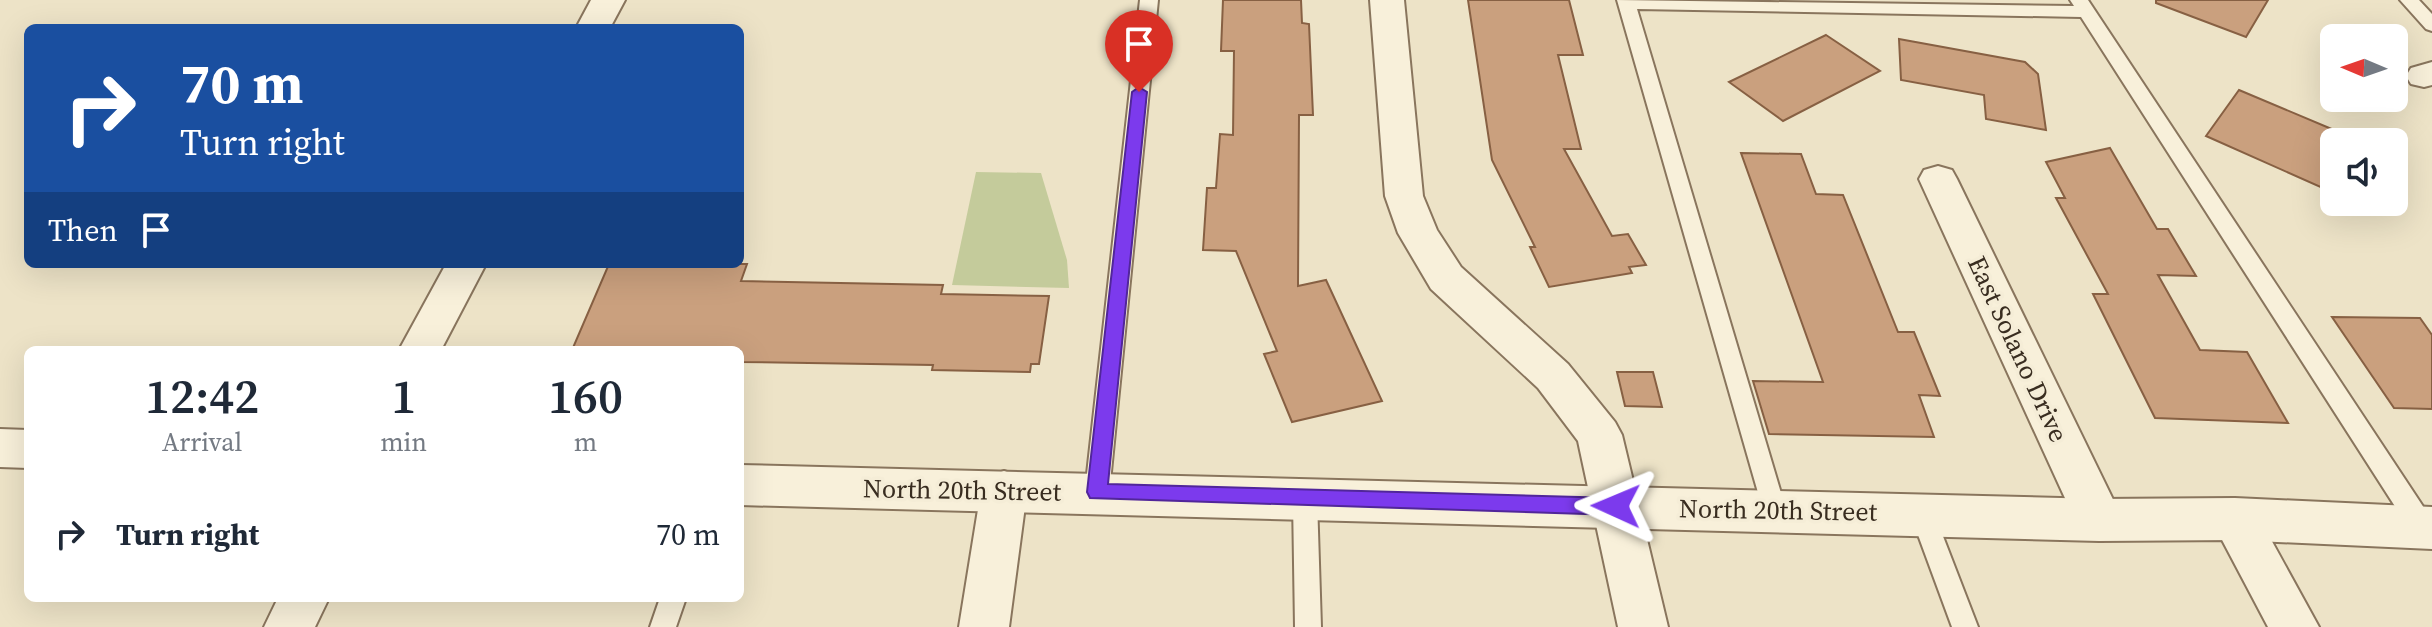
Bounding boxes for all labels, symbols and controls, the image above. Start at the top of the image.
pin [1105,10,1173,92]
icon: arrive [1117,22,1161,66]
north arrow [2320,24,2408,112]
map controls [2320,24,2408,216]
text: 70 m [180,45,303,122]
icon: right [48,56,152,160]
text: Turn right [180,118,345,167]
button: sound [2320,128,2408,216]
icon: arrive [134,208,178,252]
text: Then [48,210,118,251]
street label: East Solano Drive [1959,250,2077,448]
text: 12:42 [145,363,259,429]
text: 1 [391,363,416,429]
text: 160 [548,363,623,429]
text: Arrival [162,424,242,460]
text: min [380,424,427,460]
text: m [574,424,597,460]
position arrow [1574,464,1658,548]
street label: North 20th Street [863,470,1062,510]
street label: North 20th Street [1679,490,1878,530]
icon: right [48,512,92,556]
text: Turn right [116,514,259,555]
text: 70 m [656,514,720,555]

